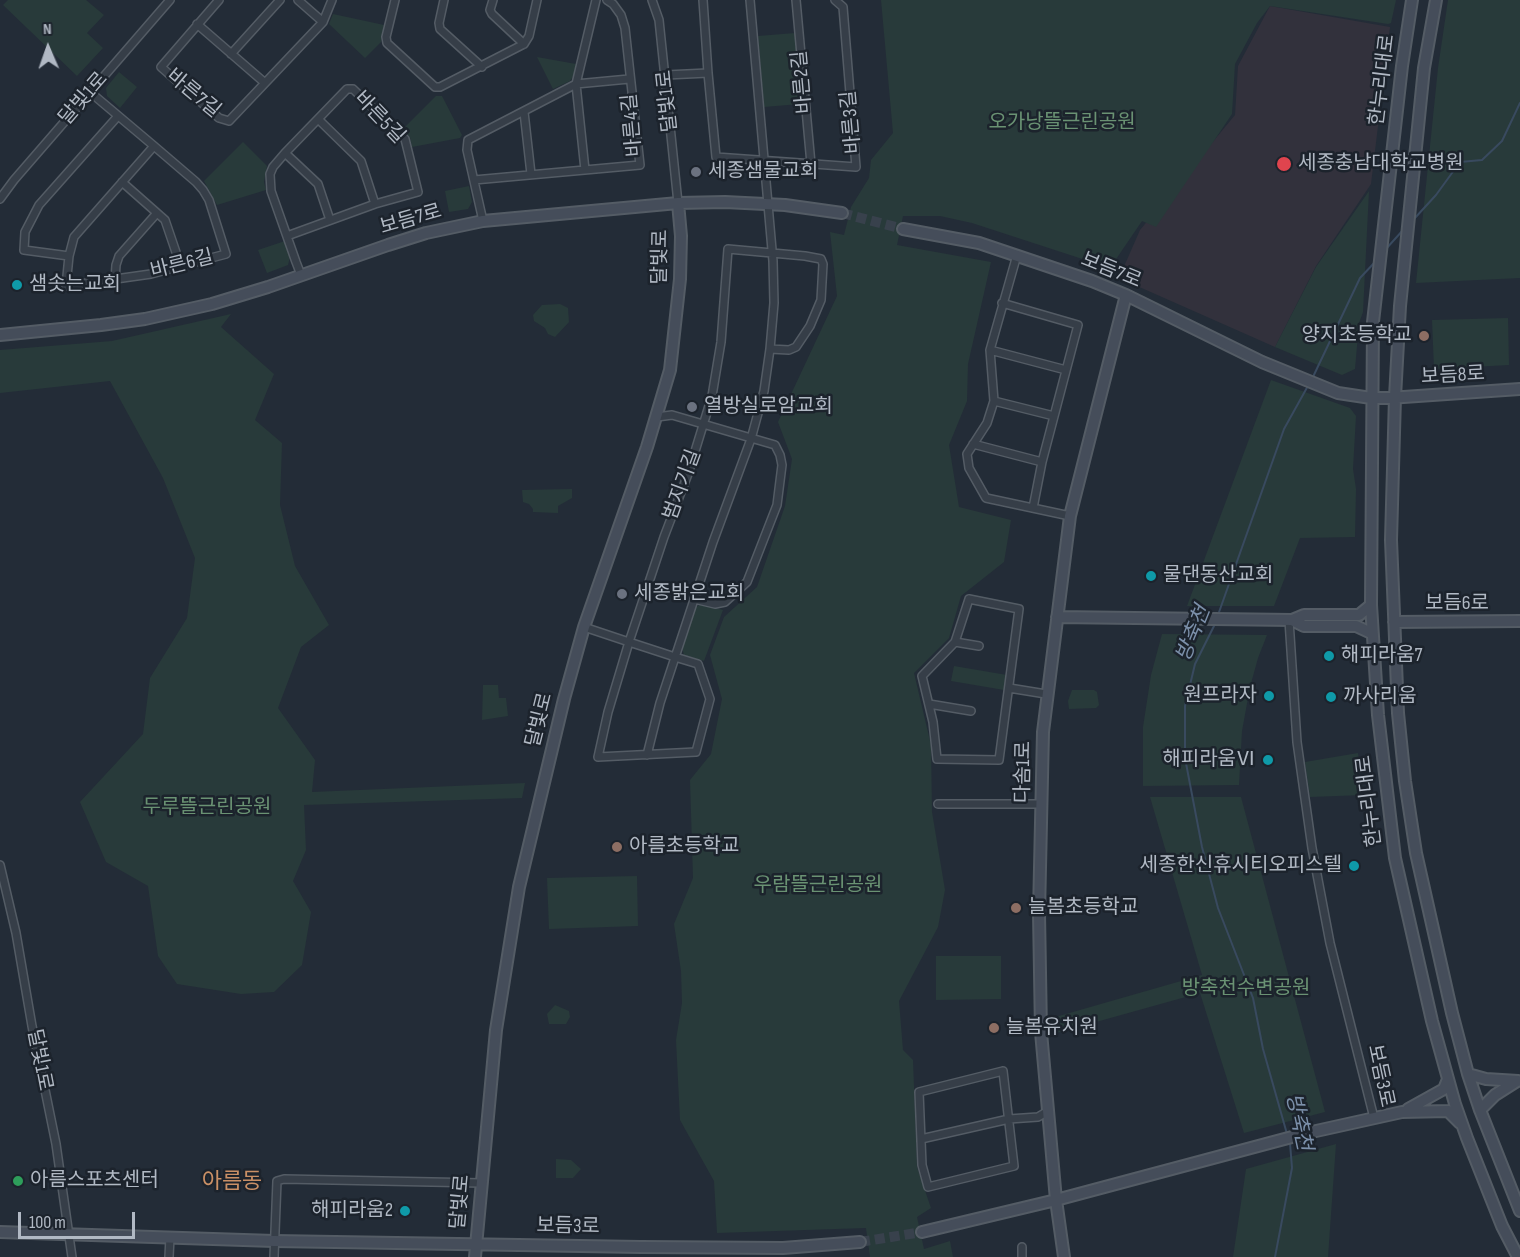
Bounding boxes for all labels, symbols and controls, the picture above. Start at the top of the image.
north arrow [18,18,78,78]
text: N [43,20,52,39]
street label: 한누리대로 [1365,33,1401,127]
street label: 바른2길 [788,49,818,115]
street label: 바른7길 [161,64,225,124]
street label: 달빛1로 [55,68,113,130]
street label: 달빛1로 [653,69,683,133]
street label: 바른5길 [348,87,410,149]
street label: 바른3길 [837,89,867,155]
street label: 바른4길 [618,92,648,158]
park label: 오가낭뜰근린공원 [988,111,1136,135]
place label: 세종충남대학교병원 [1298,152,1464,176]
marker: 세종충남대학교병원 [1275,155,1293,173]
place label: 세종샘물교회 [708,160,818,184]
marker: 세종샘물교회 [689,165,703,179]
street label: 보듬7로 [377,200,445,240]
street label: 달빛로 [649,229,673,285]
street label: 바른6길 [148,246,216,284]
street label: 보듬7로 [1077,248,1145,294]
place label: 샘솟는교회 [29,273,121,297]
marker: 샘솟는교회 [10,278,24,292]
place label: 양지초등학교 [1302,324,1412,348]
marker: 양지초등학교 [1417,329,1431,343]
street label: 보듬8로 [1420,362,1486,390]
place label: 열방실로암교회 [704,395,833,419]
marker: 열방실로암교회 [685,400,699,414]
street label: 범지기길 [659,446,707,524]
place label: 물댄동산교회 [1163,564,1273,588]
marker: 물댄동산교회 [1144,569,1158,583]
place label: 세종밝은교회 [634,582,744,606]
marker: 세종밝은교회 [615,587,629,601]
street label: 보듬6로 [1425,592,1489,616]
water label: 방축천 [1171,602,1217,666]
place label: 해피라움7 [1341,644,1423,668]
marker: 해피라움7 [1322,649,1336,663]
place label: 원프라자 [1183,684,1257,708]
place label: 까사리움 [1343,685,1417,709]
marker: 원프라자 [1262,689,1276,703]
street label: 달빛로 [522,690,558,750]
marker: 까사리움 [1324,690,1338,704]
street label: 다솜1로 [1011,741,1037,803]
place label: 해피라움Ⅵ [1162,748,1256,772]
marker: 해피라움Ⅵ [1261,753,1275,767]
street label: 한누리대로 [1352,754,1388,848]
park label: 두루뜰근린공원 [143,796,271,820]
place label: 아름초등학교 [629,835,739,859]
marker: 아름초등학교 [610,840,624,854]
place label: 세종한신휴시티오피스텔 [1140,854,1342,878]
marker: 세종한신휴시티오피스텔 [1347,859,1361,873]
park label: 우람뜰근린공원 [754,874,882,898]
place label: 늘봄초등학교 [1028,896,1138,920]
marker: 늘봄초등학교 [1009,901,1023,915]
park label: 방축천수변공원 [1182,977,1310,1001]
place label: 늘봄유치원 [1006,1016,1098,1040]
marker: 늘봄유치원 [987,1021,1001,1035]
street label: 달빛1로 [21,1027,57,1093]
street label: 보듬3로 [1362,1042,1398,1110]
water label: 방축천 [1280,1091,1316,1153]
place label: 아름스포츠센터 [30,1169,159,1193]
district label: 아름동 [202,1169,262,1195]
street label: 달빛로 [447,1173,475,1231]
marker: 아름스포츠센터 [11,1174,25,1188]
place label: 해피라움2 [311,1199,393,1223]
scale bar [21,1200,138,1238]
marker: 해피라움2 [398,1204,412,1218]
text: 100 m [29,1212,66,1233]
street label: 보듬3로 [536,1214,600,1240]

